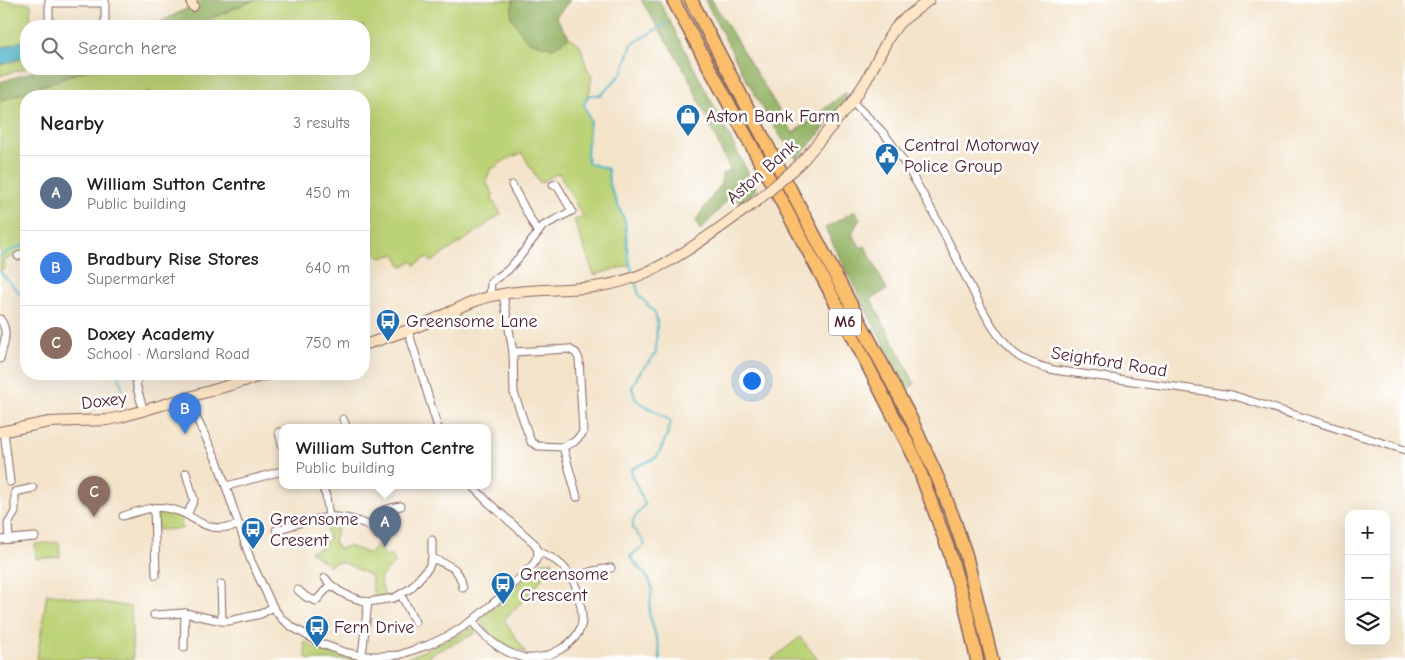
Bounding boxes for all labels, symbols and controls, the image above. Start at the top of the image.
search box [20,20,370,75]
icon: search [38,34,66,62]
text: Search here [78,37,177,59]
shop icon: Aston Bank Farm [675,103,701,137]
place label: Aston Bank Farm [706,106,840,127]
text: Nearby [40,111,104,135]
text: 3 results [293,114,350,132]
street label: Aston Bank [722,135,802,209]
place label: Central Motorway Police Group [904,135,1040,177]
public building icon: Central Motorway Police Group [874,142,900,176]
text: William Sutton Centre [87,173,266,195]
text: A [52,184,60,202]
text: 450 m [305,184,350,202]
text: Public building [87,195,186,213]
text: Bradbury Rise Stores [87,248,259,270]
text: B [51,259,61,277]
text: 640 m [305,259,350,277]
text: Supermarket [87,270,175,288]
bus stop icon: Greensome Lane [375,308,401,342]
road number: M6 [829,308,861,336]
place label: Greensome Lane [406,311,538,332]
text: Doxey Academy [87,323,214,345]
text: C [51,334,61,352]
text: 750 m [305,334,350,352]
street label: Seighford Road [1049,342,1169,382]
text: School · Marsland Road [87,345,250,363]
your location [739,368,765,394]
street label: Doxey [80,388,129,414]
pin: B [169,393,201,434]
popup [279,424,491,489]
text: William Sutton Centre [296,437,474,459]
text: Public building [296,459,395,477]
pin: C [78,476,110,517]
pin: A [369,506,401,547]
place label: Greensome Cresent [270,509,359,551]
map controls [1345,510,1390,645]
button: + [1345,510,1390,555]
bus stop icon: Greensome Cresent [240,516,266,550]
button: − [1345,555,1390,600]
place label: Greensome Crescent [520,564,609,606]
bus stop icon: Greensome Crescent [490,571,516,605]
button: layers [1345,600,1390,645]
bus stop icon: Fern Drive [304,614,330,648]
place label: Fern Drive [334,617,414,638]

